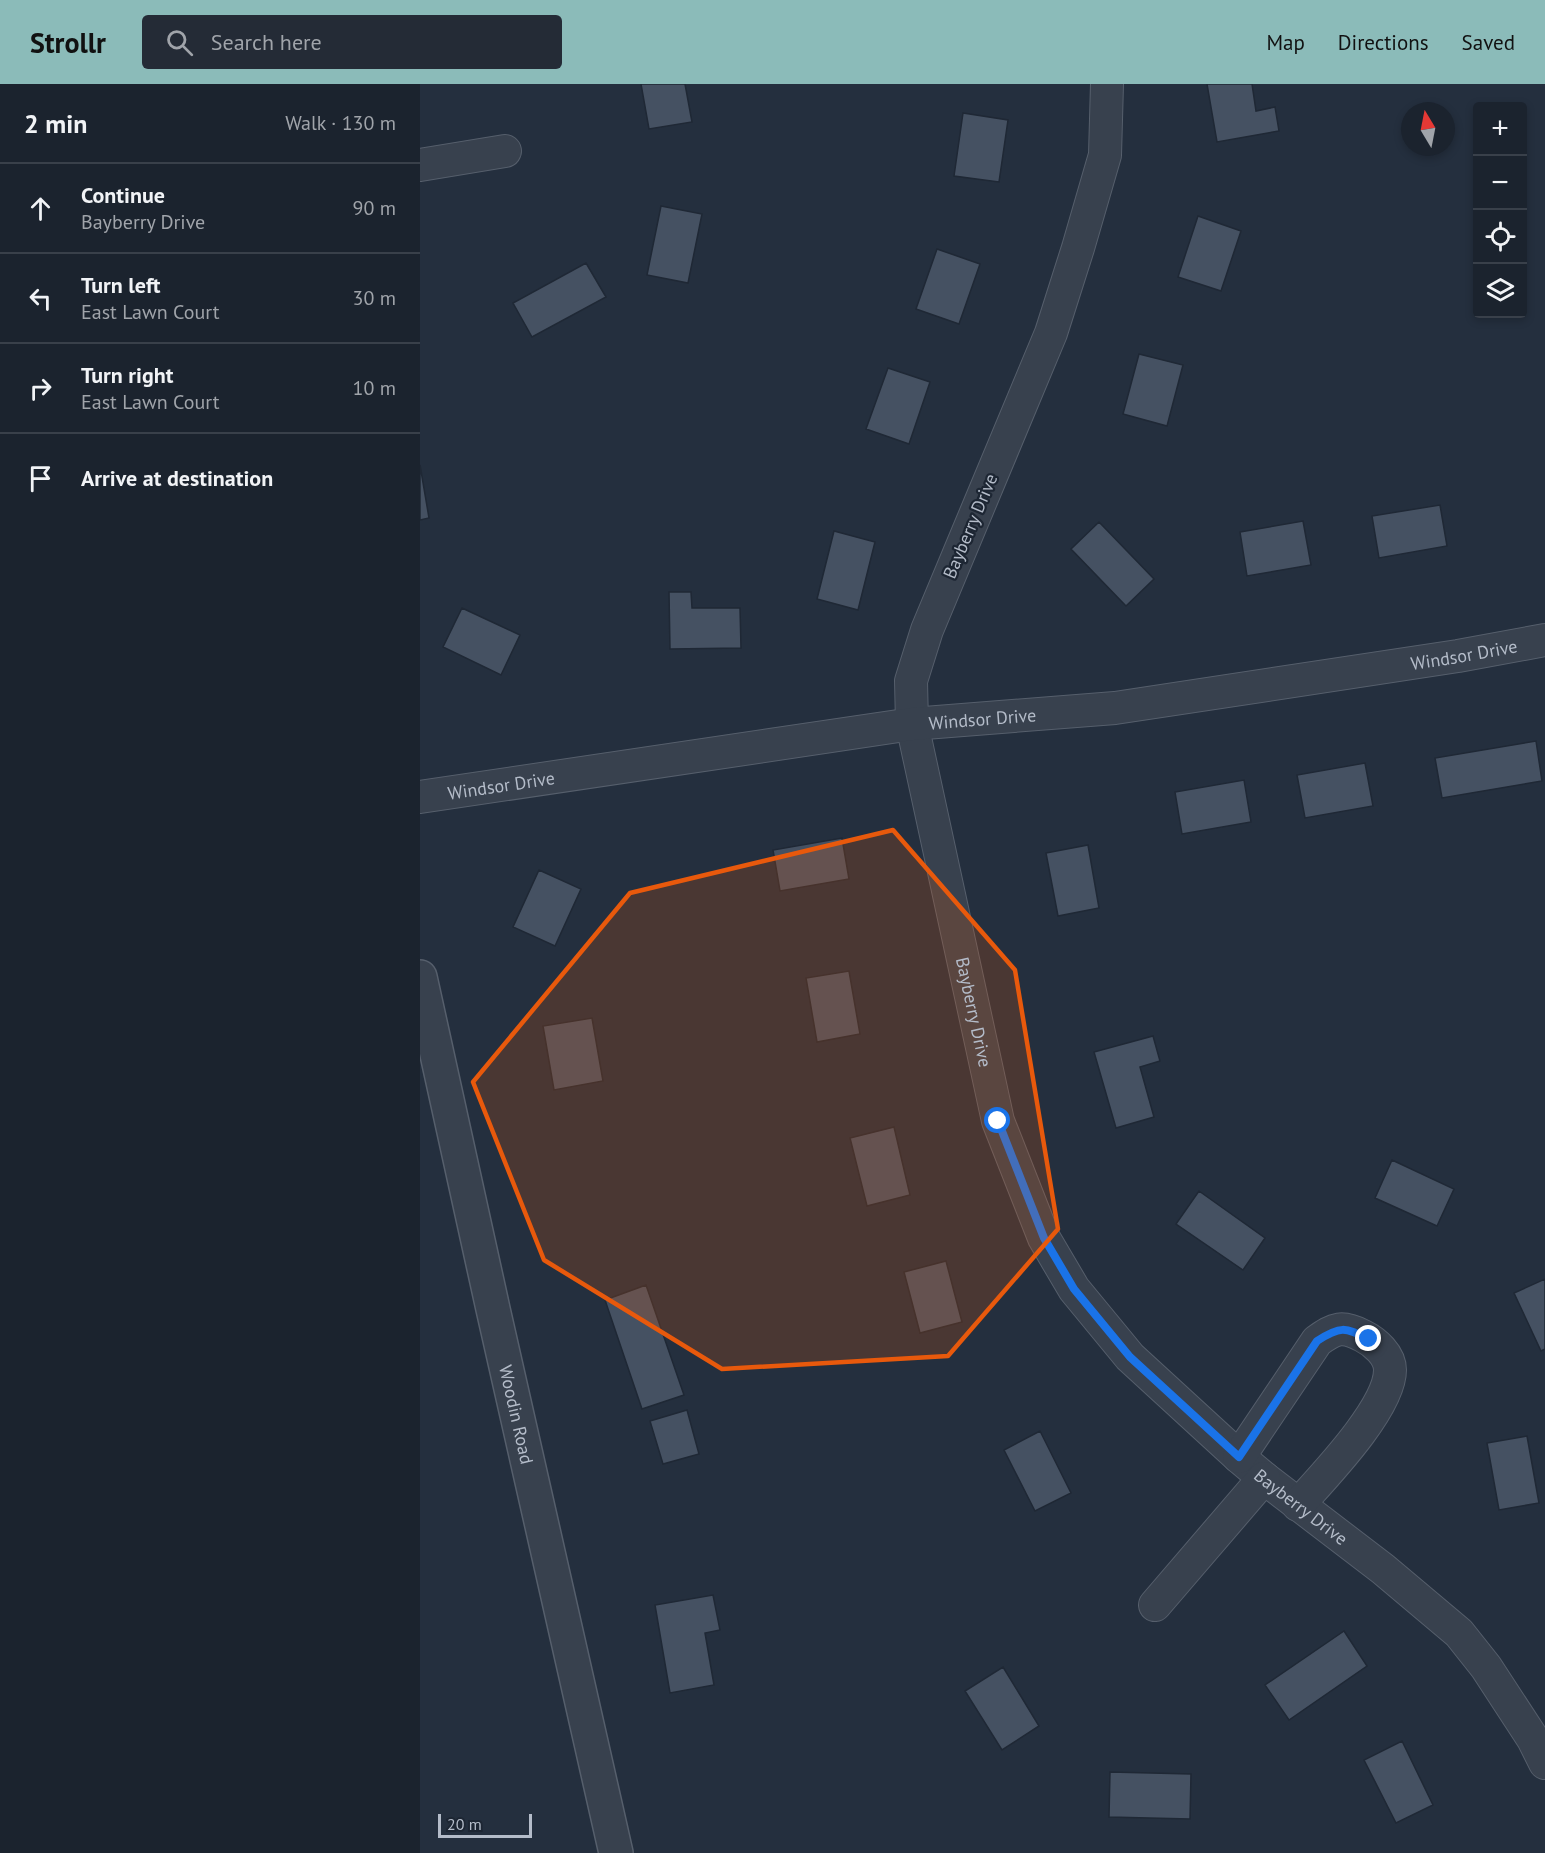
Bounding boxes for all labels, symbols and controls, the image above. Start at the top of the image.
search box [142,15,562,69]
text: Strollr [30,24,106,61]
icon: search [163,26,196,59]
text: Search here [211,28,322,56]
text: Map [1266,29,1305,56]
text: Directions [1338,29,1429,56]
text: Saved [1462,29,1515,56]
north arrow [1401,102,1455,156]
map controls [1473,102,1527,318]
button: + [1473,102,1527,156]
text: 2 min [24,107,87,140]
text: Walk · 130 m [285,110,396,136]
button: − [1473,156,1527,210]
text: Continue [81,181,165,209]
icon: ahead [24,192,57,225]
text: 90 m [353,195,396,221]
text: Bayberry Drive [81,209,205,235]
button: locate [1473,210,1527,264]
button: layers [1473,264,1527,318]
text: Turn left [81,271,161,299]
icon: left [24,282,57,315]
text: 30 m [353,285,396,311]
text: East Lawn Court [81,299,219,325]
text: Turn right [81,361,173,389]
icon: right [24,372,57,405]
text: 10 m [353,375,396,401]
text: East Lawn Court [81,389,219,415]
icon: arrive [24,462,57,495]
text: Arrive at destination [81,464,273,492]
street label: Bayberry Drive [938,470,1002,582]
street label: Windsor Drive [1409,634,1519,675]
street label: Windsor Drive [928,703,1037,734]
street label: Windsor Drive [446,766,556,804]
street label: Bayberry Drive [951,955,997,1069]
route start [984,1107,1010,1133]
route end [1355,1325,1381,1351]
street label: Woodin Road [495,1363,539,1466]
street label: Bayberry Drive [1250,1463,1353,1550]
scale bar [438,1811,532,1838]
text: 20 m [447,1814,482,1834]

